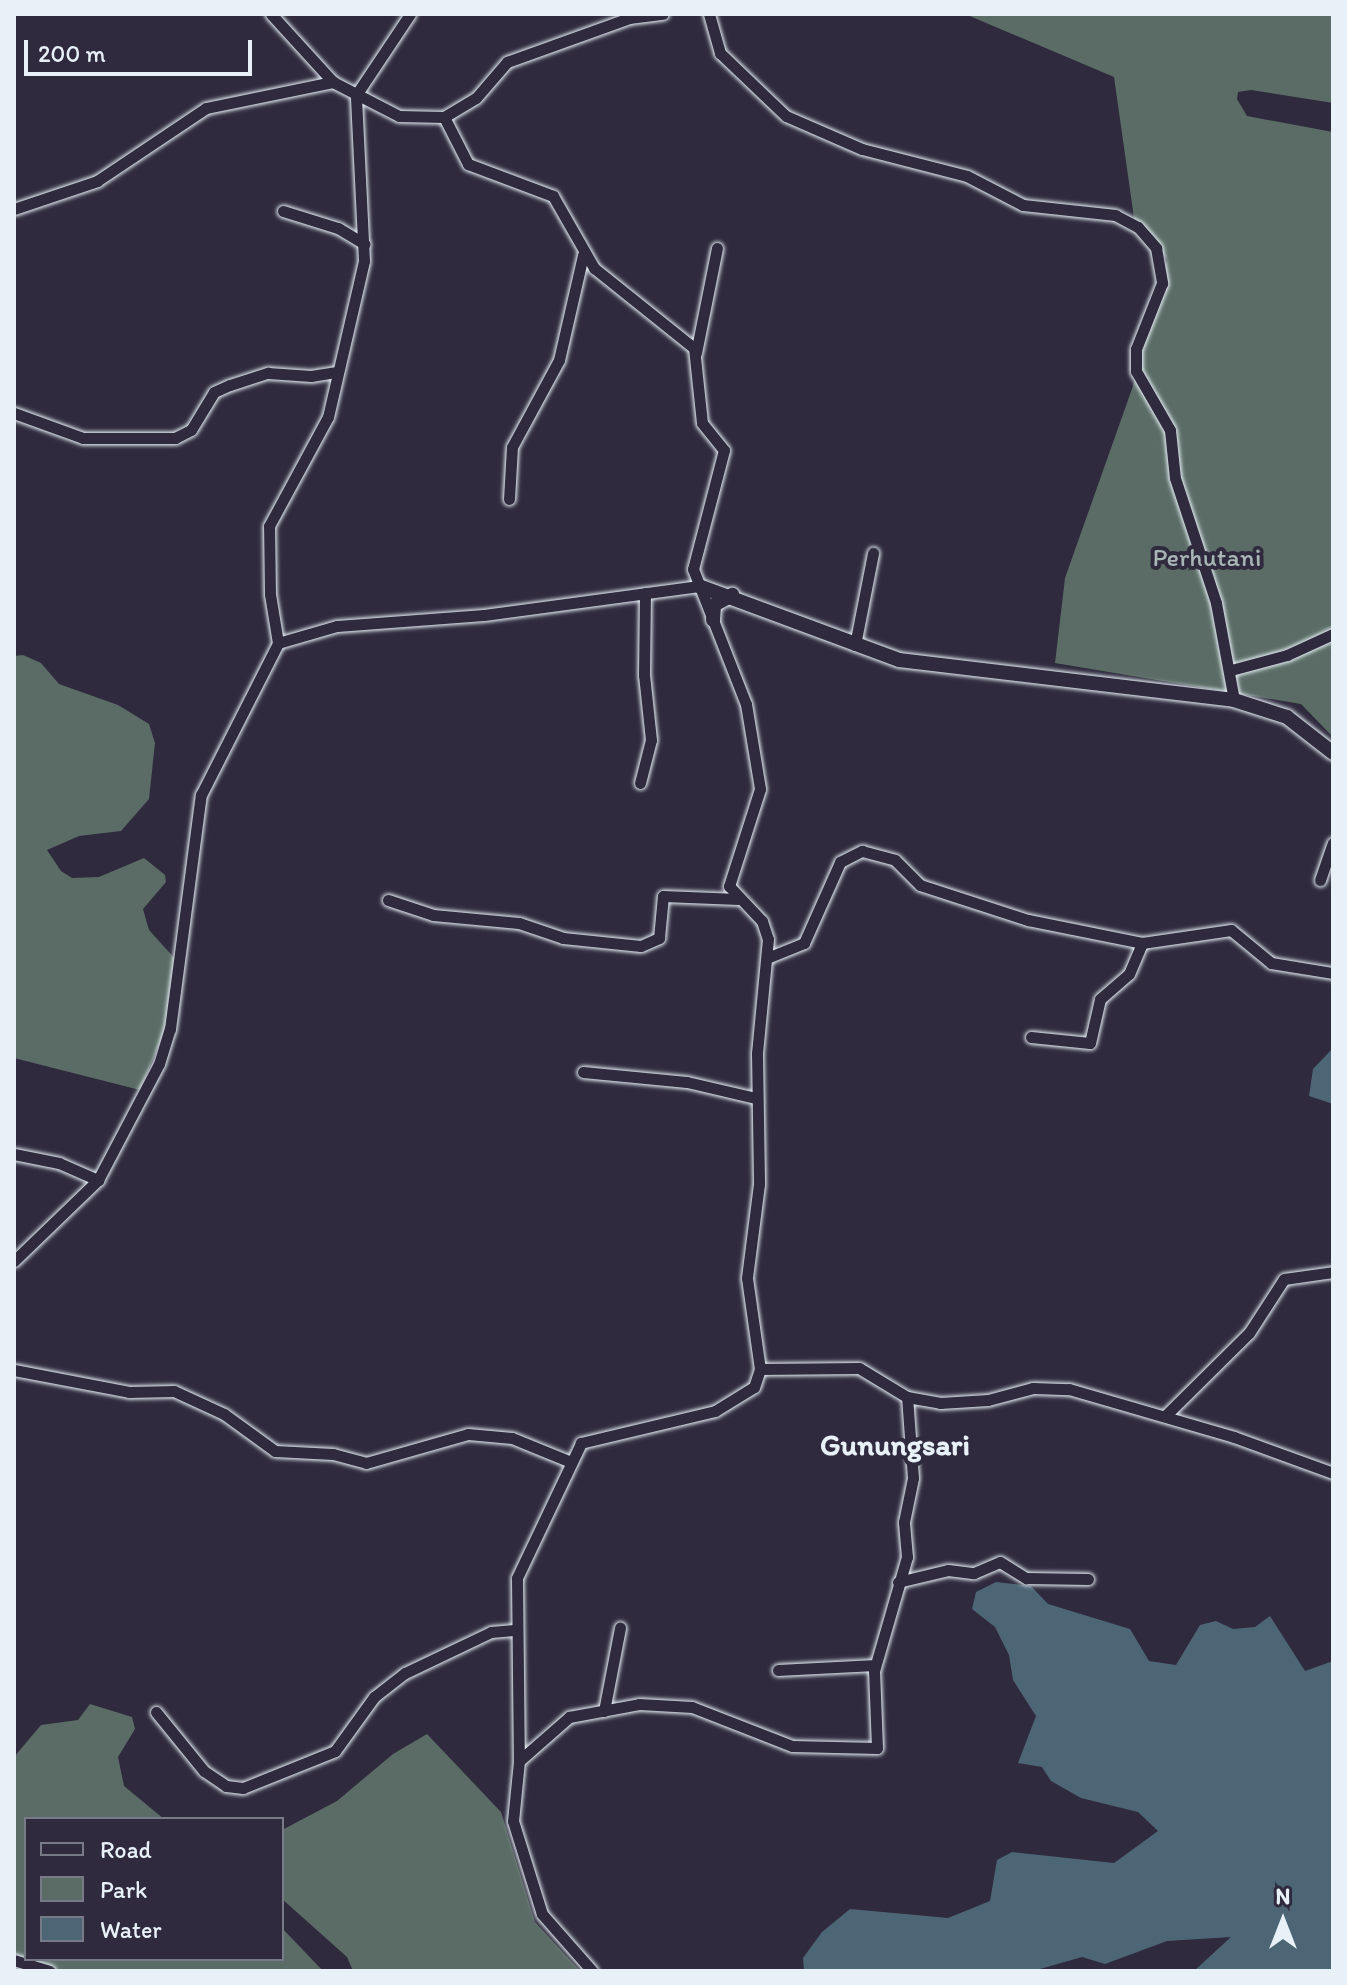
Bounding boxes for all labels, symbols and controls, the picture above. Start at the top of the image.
scale bar [28,24,256,74]
text: 200 m [38,39,106,68]
park label: Perhutani [1153,542,1261,574]
district label: Gunungsari [820,1427,970,1463]
legend [24,1817,284,1961]
text: Road [100,1835,152,1864]
text: Park [100,1875,147,1904]
north arrow [1243,1881,1323,1961]
text: N [1276,1883,1290,1910]
text: Water [100,1915,162,1944]

